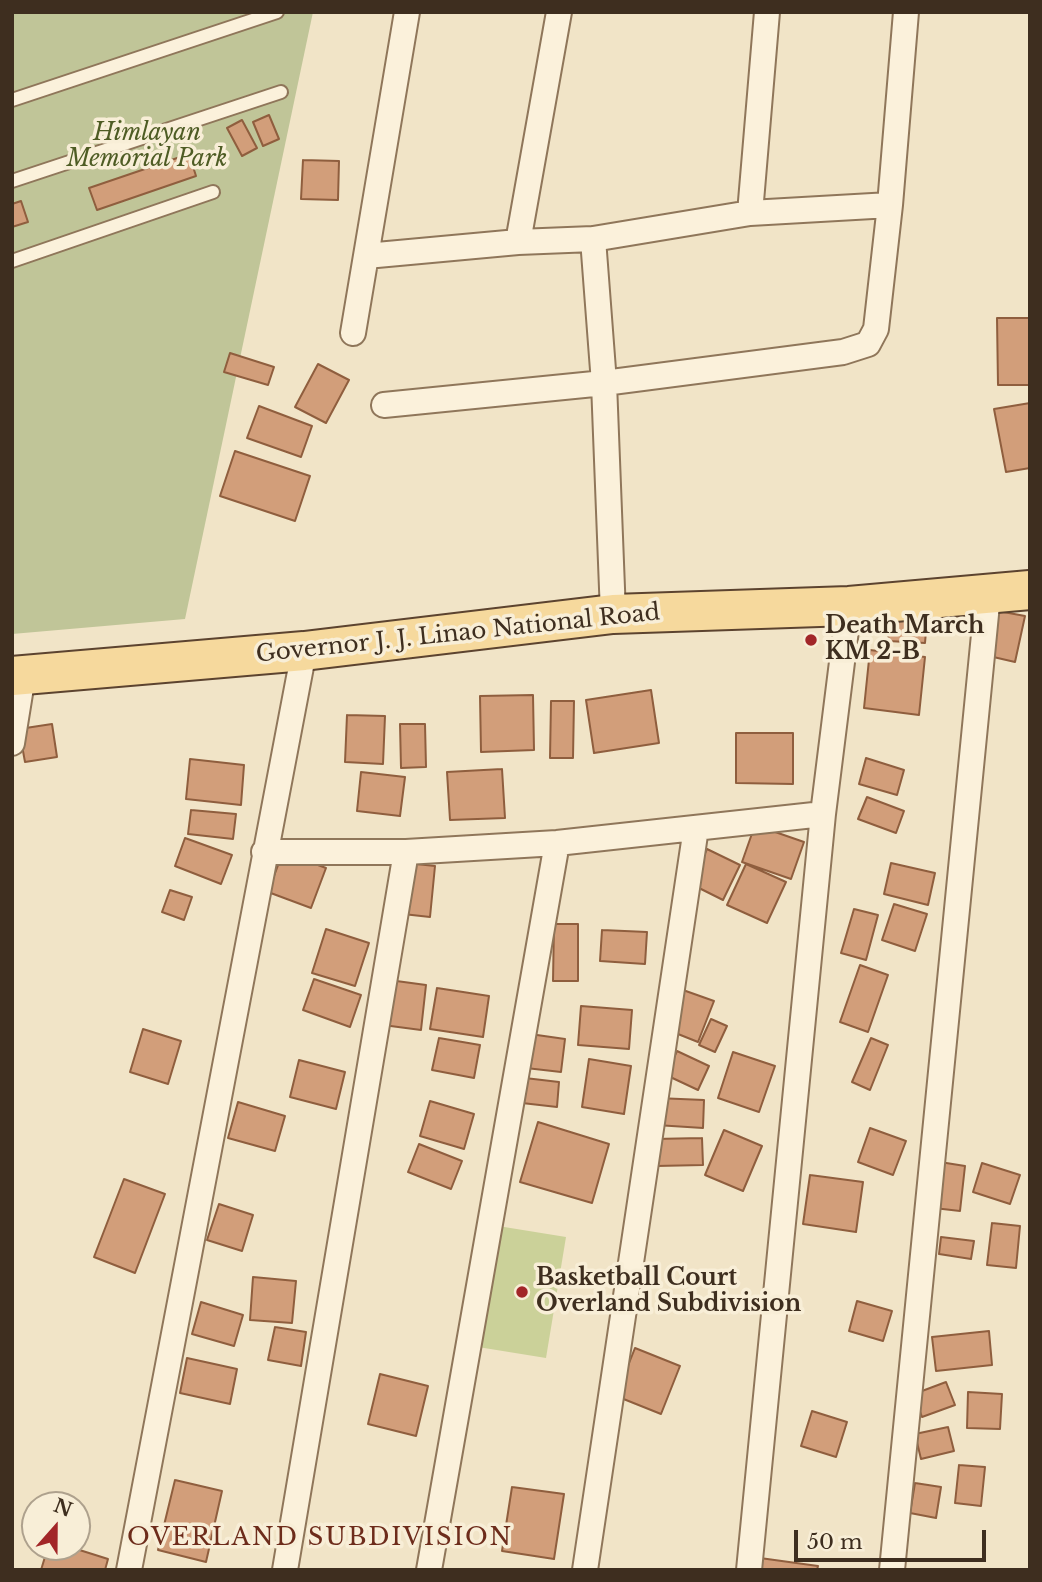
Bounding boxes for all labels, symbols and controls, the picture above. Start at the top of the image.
park label: Himlayan Memorial Park [67,120,227,174]
street label: Governor J. J. Linao National Road [255,599,661,669]
place label: Death March KM 2-B [825,613,984,667]
marker: Death March KM 2-B [803,632,819,648]
place label: Basketball Court Overland Subdivision [536,1265,801,1319]
marker: Basketball Court Overland Subdivision [514,1284,530,1300]
north arrow [21,1491,91,1561]
text: N [51,1494,75,1522]
scale bar [797,1516,990,1560]
district label: OVERLAND SUBDIVISION [129,1524,511,1552]
text: 50 m [807,1529,862,1555]

